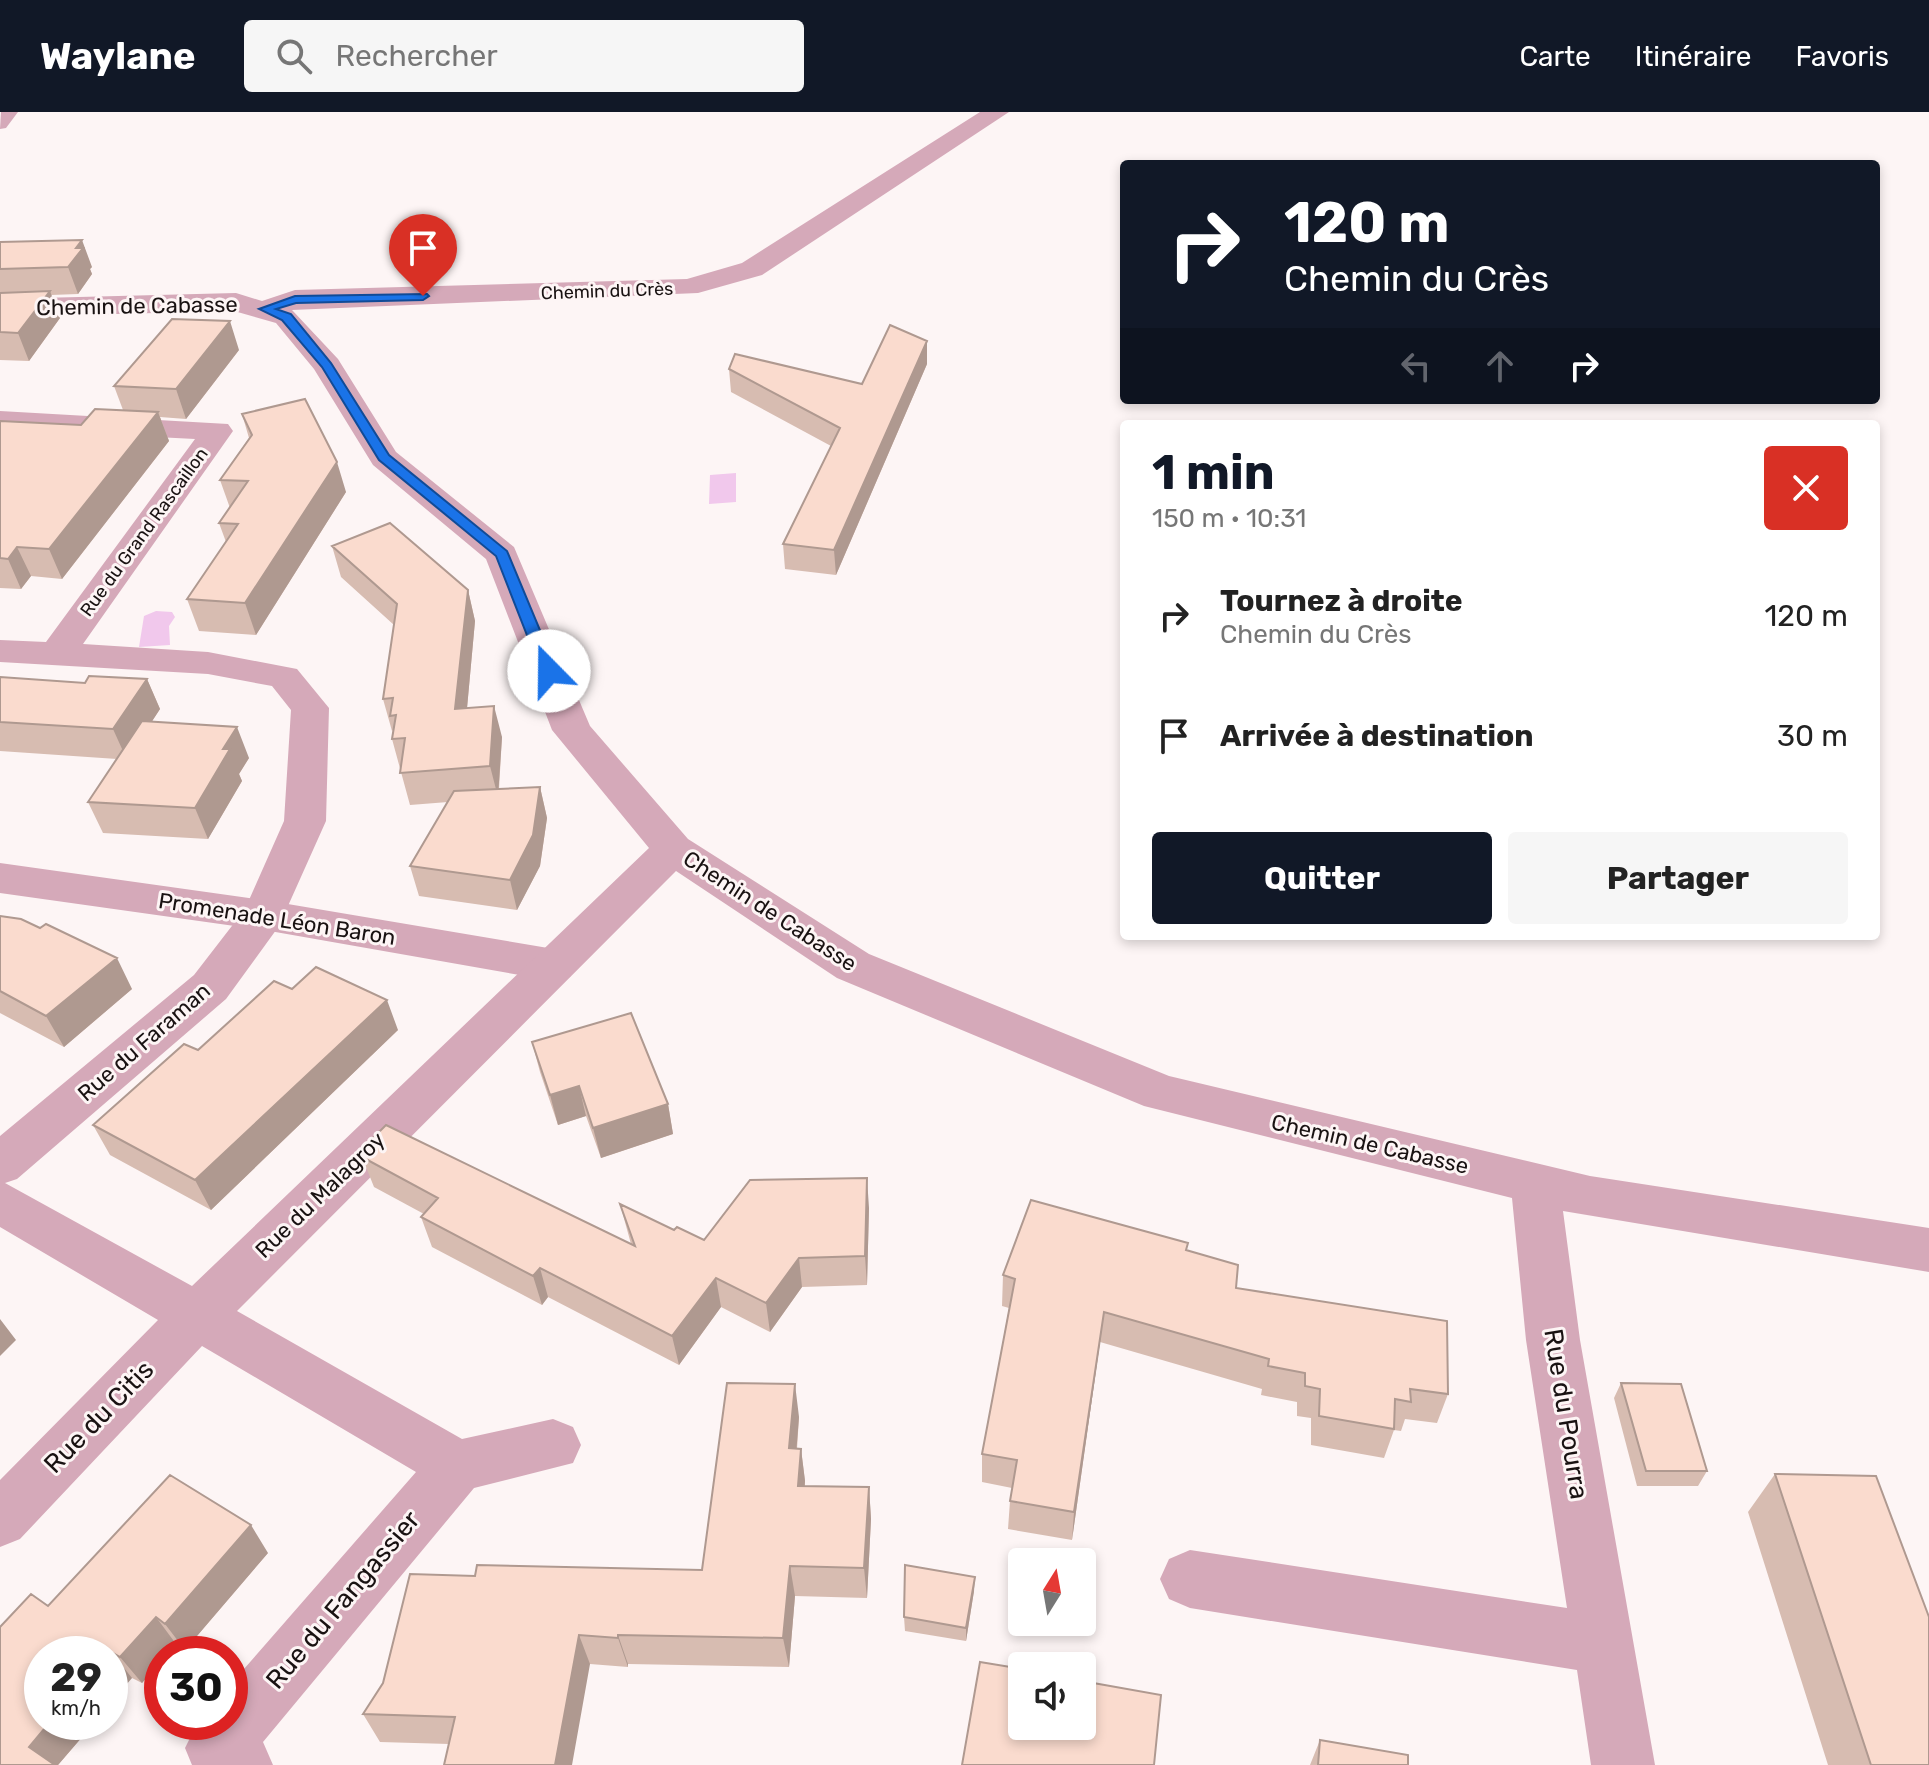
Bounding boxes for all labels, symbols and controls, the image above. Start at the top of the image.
search box [244,20,804,92]
text: Waylane [40,33,196,79]
icon: search [272,34,316,78]
text: Rechercher [336,38,498,74]
text: Carte [1519,40,1591,73]
text: Itinéraire [1635,40,1752,73]
text: Favoris [1796,40,1889,73]
text: 120 m [1284,190,1450,256]
icon: right [1152,192,1256,296]
pin [389,214,457,296]
icon: arrive [401,226,445,270]
text: Chemin du Crès [1284,257,1549,300]
street label: Chemin du Crès [540,278,674,304]
street label: Chemin de Cabasse [36,291,238,321]
icon: left [1394,344,1438,388]
icon: ahead [1478,344,1522,388]
icon: right [1562,344,1606,388]
street label: Rue du Grand Rascaillon [75,443,213,621]
text: 1 min [1152,444,1275,501]
button: close [1764,446,1848,530]
text: 150 m · 10:31 [1152,503,1306,534]
text: Tournez à droite [1220,583,1463,619]
icon: right [1152,594,1196,638]
text: 120 m [1764,598,1848,634]
text: Chemin du Crès [1220,619,1412,650]
position arrow [507,629,591,713]
icon: arrive [1152,714,1196,758]
text: Arrivée à destination [1220,718,1534,754]
text: 30 m [1777,718,1848,754]
button: Quitter [1152,832,1492,924]
button: Partager [1508,832,1848,924]
street label: Chemin de Cabasse [678,845,862,977]
street label: Promenade Léon Baron [156,887,398,951]
street label: Rue du Faraman [72,977,216,1107]
street label: Chemin de Cabasse [1269,1108,1471,1180]
street label: Rue du Malagroy [250,1126,390,1264]
street label: Rue du Pourra [1537,1327,1595,1501]
street label: Rue du Citis [38,1354,160,1480]
street label: Rue du Fangassier [260,1505,427,1695]
north arrow [1008,1548,1096,1636]
map controls [1008,1548,1096,1740]
speed limit sign: 30 [144,1636,248,1740]
button: sound [1008,1652,1096,1740]
text: 29 [50,1654,102,1701]
text: km/h [51,1696,101,1720]

